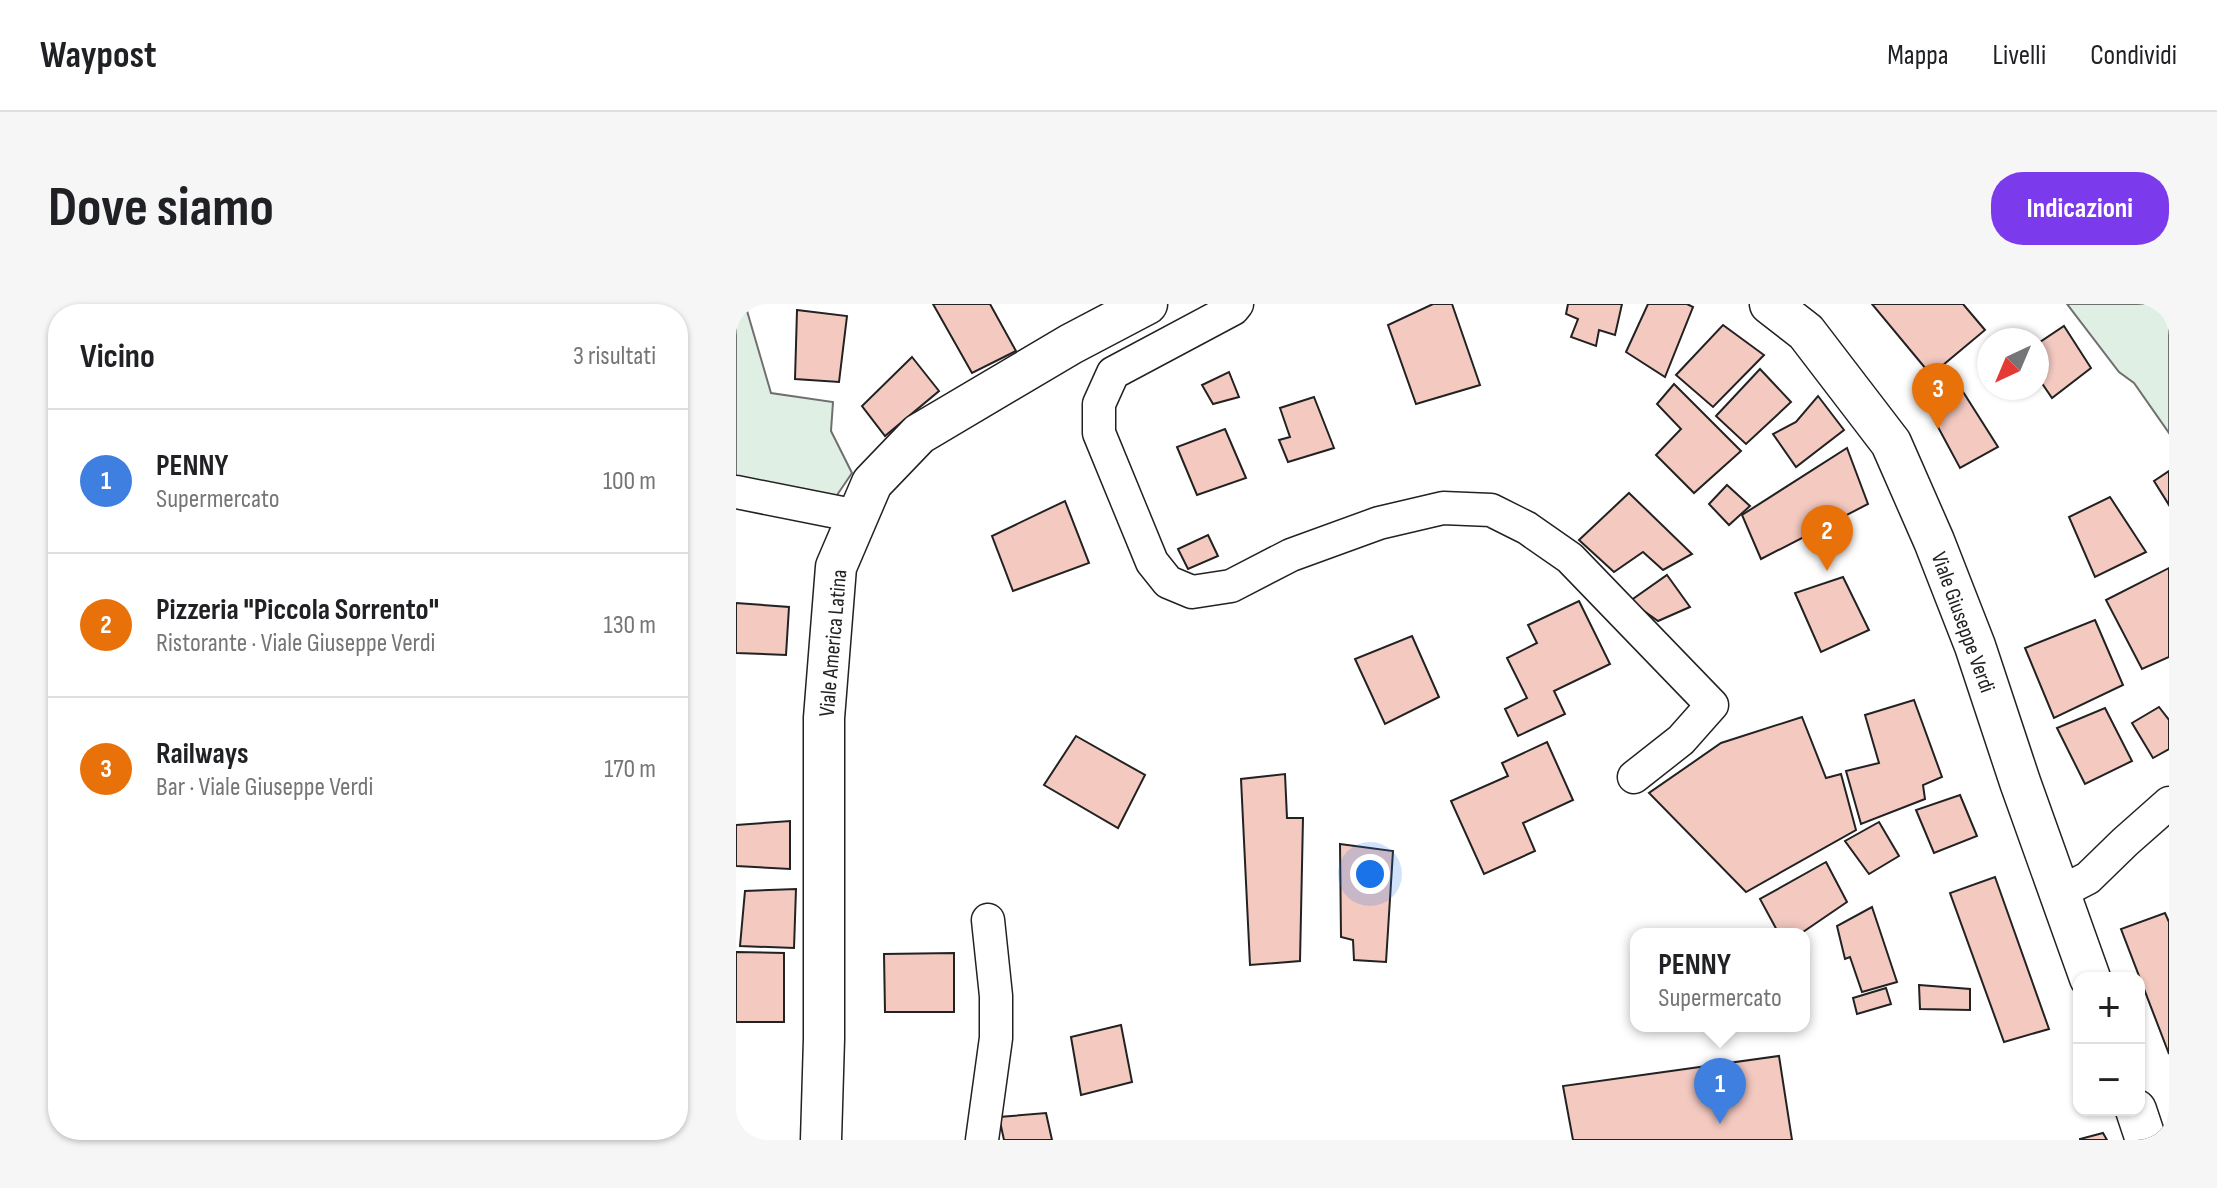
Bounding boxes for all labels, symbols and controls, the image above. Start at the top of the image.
text: Waypost [40,33,157,78]
text: Mappa [1887,39,1949,72]
text: Livelli [1993,39,2046,72]
text: Condividi [2090,39,2177,72]
button: Indicazioni [1991,172,2169,245]
text: Dove siamo [48,175,274,242]
north arrow [1977,328,2049,400]
text: Vicino [80,336,155,377]
text: 3 risultati [573,341,656,372]
pin: 3 [1912,363,1964,429]
text: PENNY [156,448,228,484]
text: 1 [101,466,111,497]
text: 100 m [603,466,656,497]
text: Supermercato [156,484,279,515]
pin: 2 [1801,505,1853,571]
street label: Viale Giuseppe Verdi [1925,548,2001,697]
street label: Viale America Latina [814,568,853,718]
text: Pizzeria "Piccola Sorrento" [156,592,439,628]
text: 2 [100,610,112,641]
text: 130 m [604,610,656,641]
text: Ristorante · Viale Giuseppe Verdi [156,628,435,659]
text: Railways [156,736,249,772]
text: 3 [100,754,112,785]
text: 170 m [604,754,656,785]
text: Bar · Viale Giuseppe Verdi [156,772,373,803]
your location [1350,854,1390,894]
popup [1630,928,1810,1032]
text: PENNY [1658,947,1731,983]
map controls [2073,972,2145,1116]
button: + [2073,972,2145,1044]
text: Supermercato [1658,983,1782,1014]
button: − [2073,1044,2145,1116]
pin: 1 [1694,1058,1746,1124]

